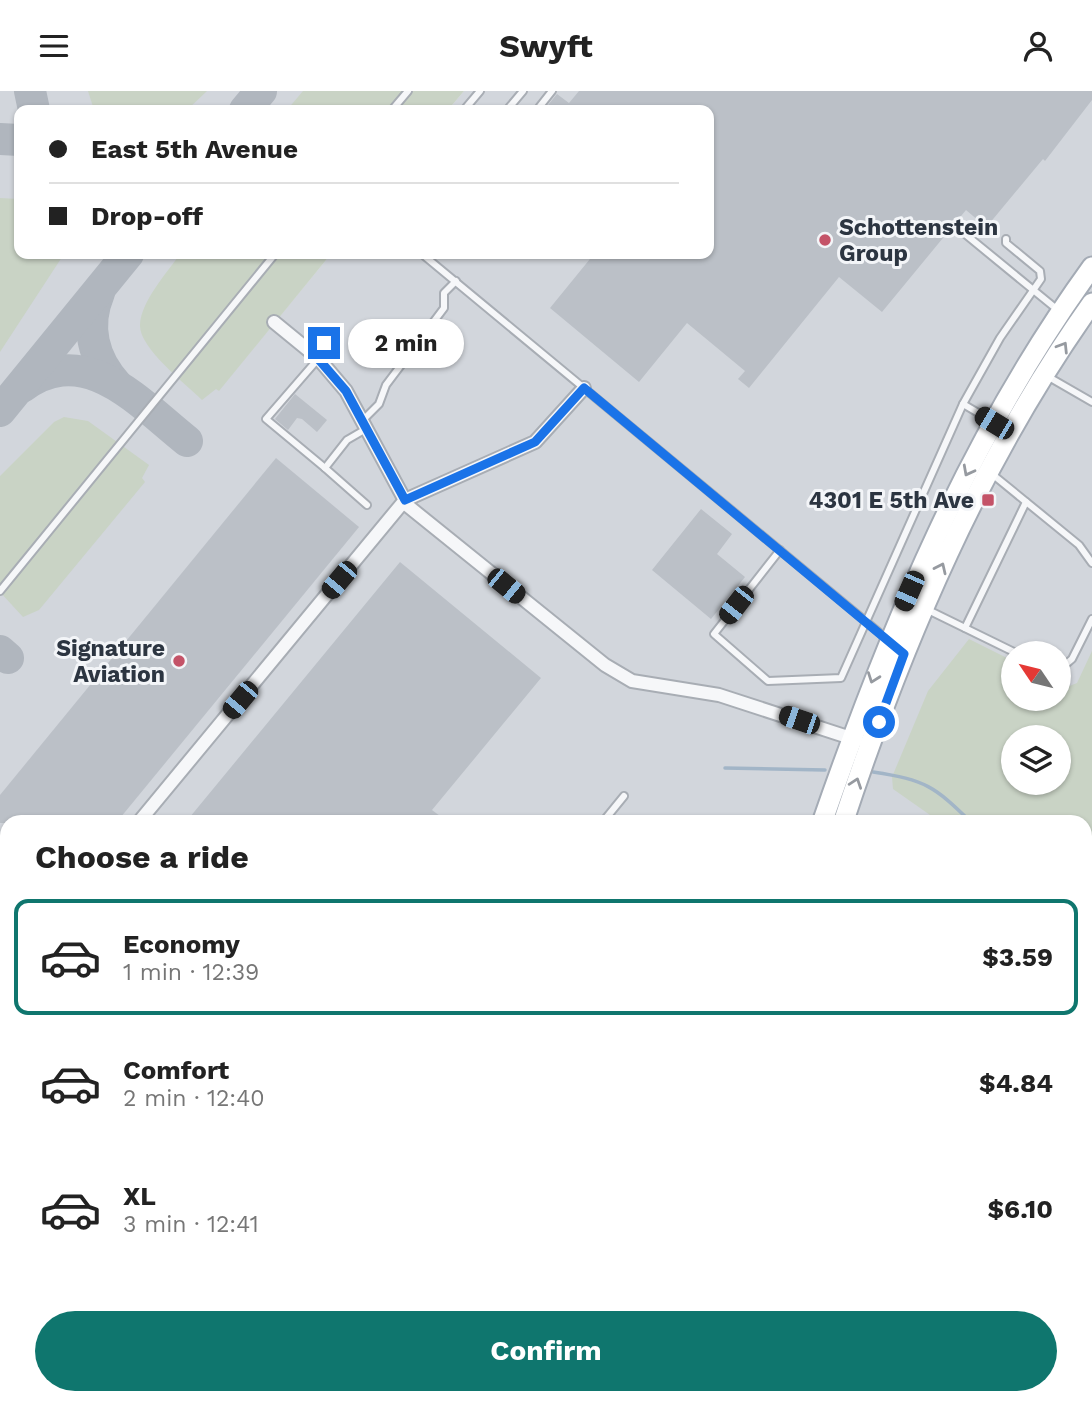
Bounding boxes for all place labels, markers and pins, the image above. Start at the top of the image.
place label: Schottenstein Group [839,214,998,267]
marker: Schottenstein Group [817,232,833,248]
place label: 4301 E 5th Ave [809,487,974,514]
marker: 4301 E 5th Ave [980,492,996,508]
place label: Signature Aviation [56,635,165,688]
marker: Signature Aviation [171,653,187,669]

